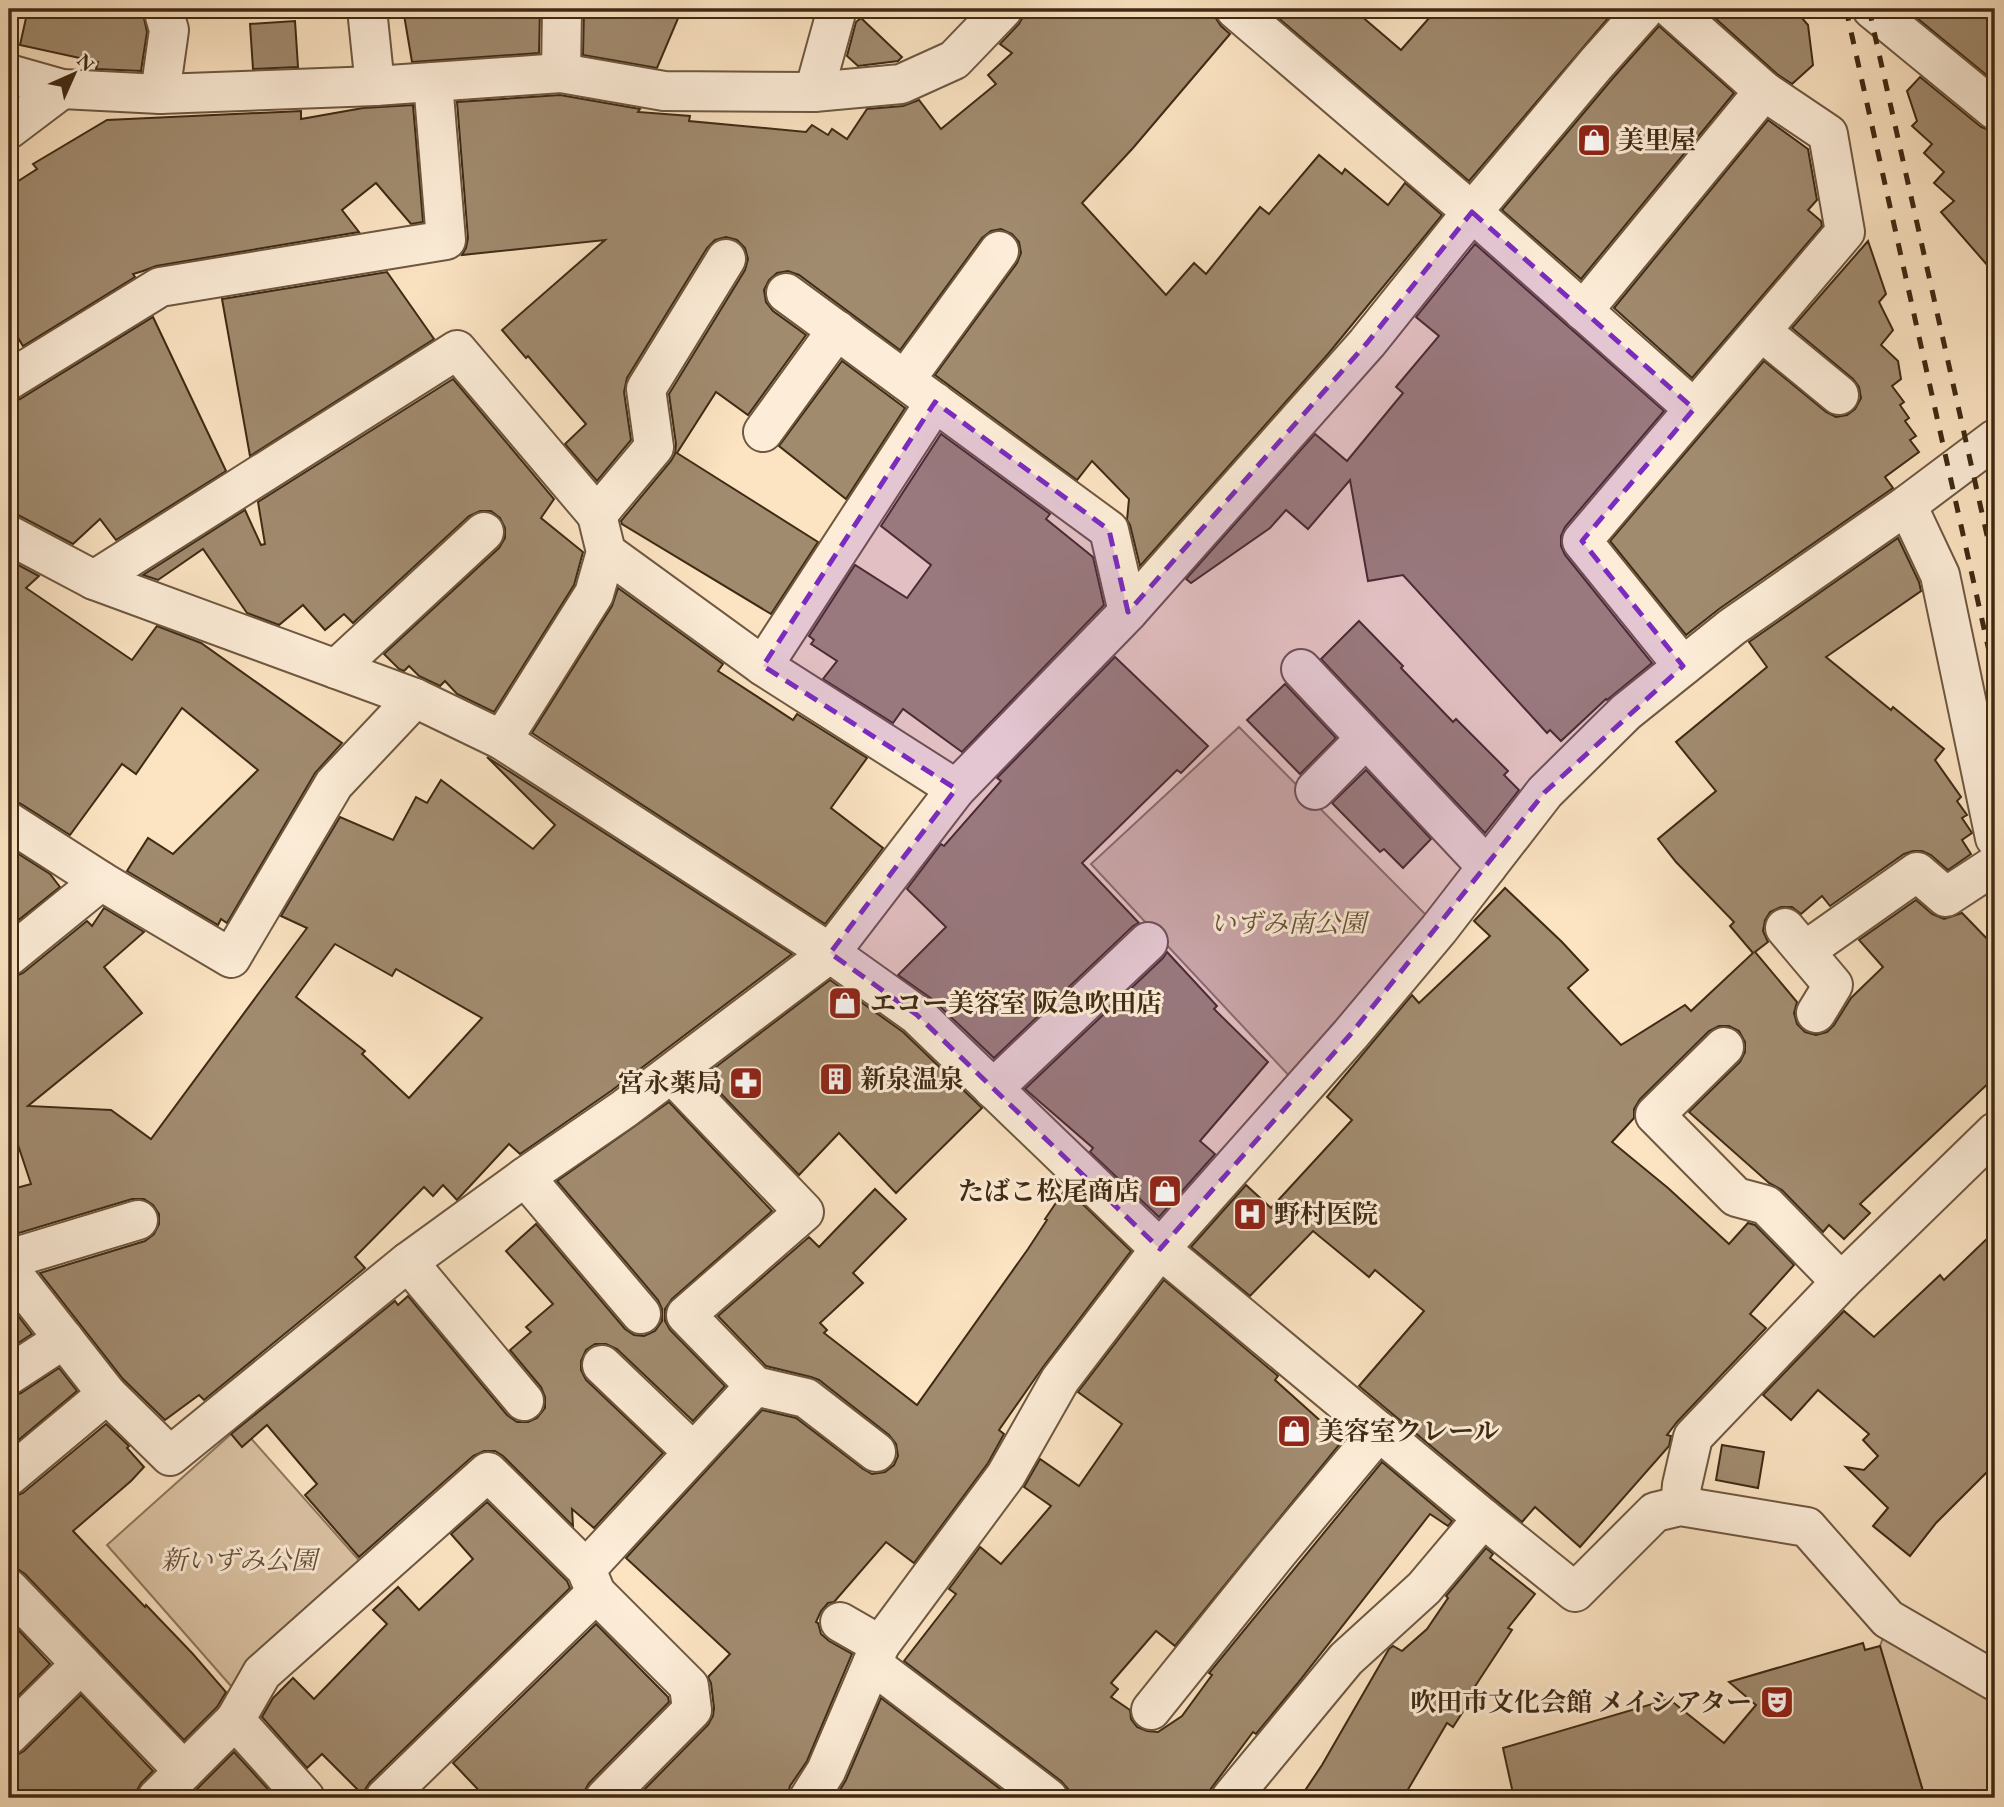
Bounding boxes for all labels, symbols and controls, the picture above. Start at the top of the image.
north arrow [38,38,108,108]
text: N [71,48,100,77]
shop icon: 美里屋 [1575,121,1613,159]
place label: 美里屋 [1618,123,1696,157]
park label: いずみ南公園 [1210,906,1370,940]
shop icon: エコー美容室 阪急吹田店 [826,984,864,1022]
place label: エコー美容室 阪急吹田店 [870,986,1162,1020]
building icon: 新泉温泉 [817,1060,855,1098]
place label: 新泉温泉 [860,1062,964,1096]
pharmacy icon: 宮永薬局 [727,1064,765,1102]
place label: 宮永薬局 [618,1066,722,1100]
shop icon: たばこ松尾商店 [1146,1172,1184,1210]
place label: たばこ松尾商店 [958,1174,1140,1208]
hospital icon: 野村医院 [1231,1195,1269,1233]
place label: 野村医院 [1274,1197,1378,1231]
shop icon: 美容室クレール [1275,1412,1313,1450]
place label: 美容室クレール [1318,1414,1499,1448]
park label: 新いずみ公園 [161,1543,321,1577]
theatre icon: 吹田市文化会館 メイシアター [1758,1683,1796,1721]
place label: 吹田市文化会館 メイシアター [1410,1685,1752,1719]

